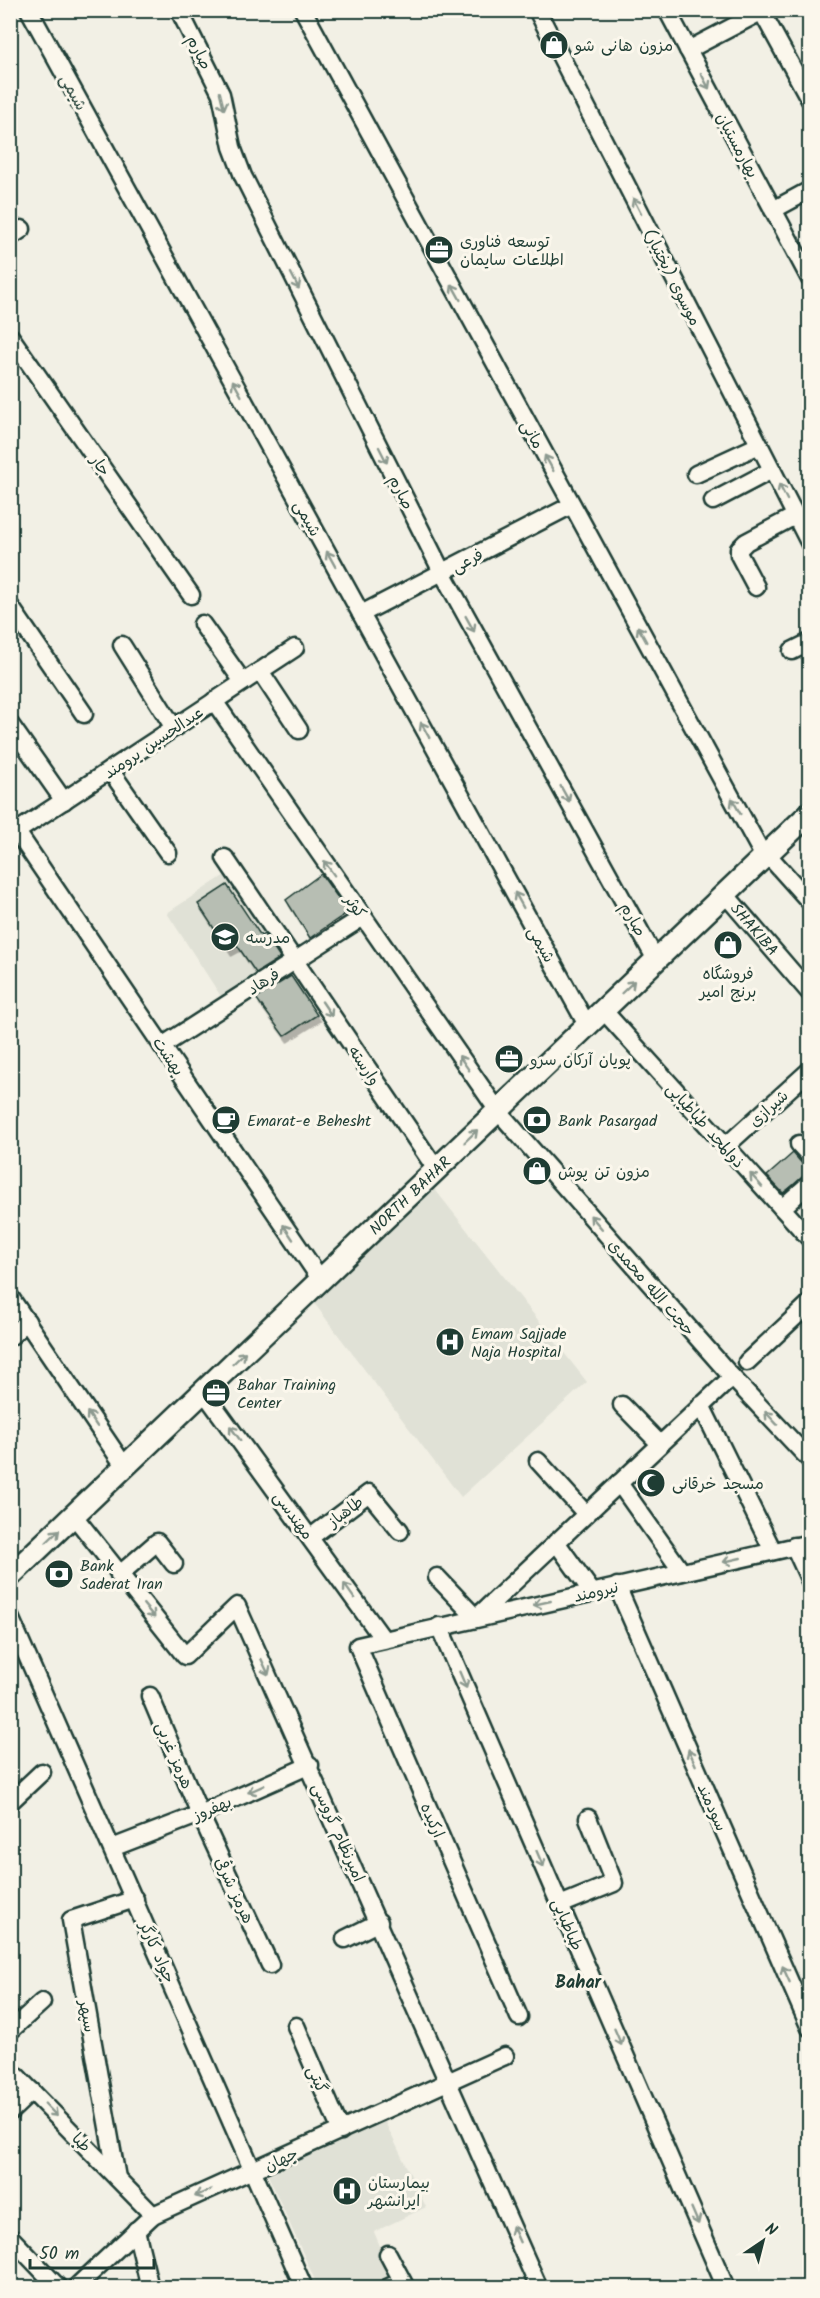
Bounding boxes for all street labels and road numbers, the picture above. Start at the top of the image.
street label: صارم [179,31,218,74]
street label: شیمی [52,70,93,116]
street label: بهارمستیان [709,108,764,183]
street label: موسوی (بختیار) [636,225,707,331]
street label: مانی [514,416,550,454]
street label: جار [82,448,116,482]
street label: صارم [381,471,420,514]
street label: شیمی [286,496,327,542]
street label: فرعی [447,543,488,580]
street label: عبدالحسین برومند [99,700,209,786]
street label: کوثر [336,888,372,924]
street label: صارم [613,898,652,941]
street label: SHAKIBA [724,898,784,962]
street label: شیمی [520,922,561,968]
street label: فرهاد [242,962,285,1002]
street label: بهشت [146,1032,190,1081]
street label: وارسته [341,1041,386,1091]
street label: ذوالمجد طباطبایی [660,1078,750,1174]
street label: شیرازی [744,1084,794,1134]
street label: NORTH BAHAR [364,1151,457,1242]
street label: حجت الله محمدی [601,1234,700,1342]
street label: مهندسی [266,1486,319,1546]
street label: طاهباز [321,1490,369,1535]
street label: نیرومند [572,1575,621,1610]
street label: هرمز غربی [148,1718,199,1793]
street label: امیرنظام گروسی [305,1779,371,1886]
street label: سودمند [690,1780,733,1836]
street label: بهفروز [187,1790,236,1830]
street label: ارکیده [413,1799,450,1842]
street label: هرمز شرقی [207,1853,260,1928]
street label: طباطبایی [544,1895,589,1955]
street label: جواد کارگر [131,1916,181,1988]
street label: سپهر [71,1996,102,2034]
street label: گیتی [300,2062,334,2097]
street label: طبا [65,2127,97,2159]
street label: جهان [261,2142,303,2179]

